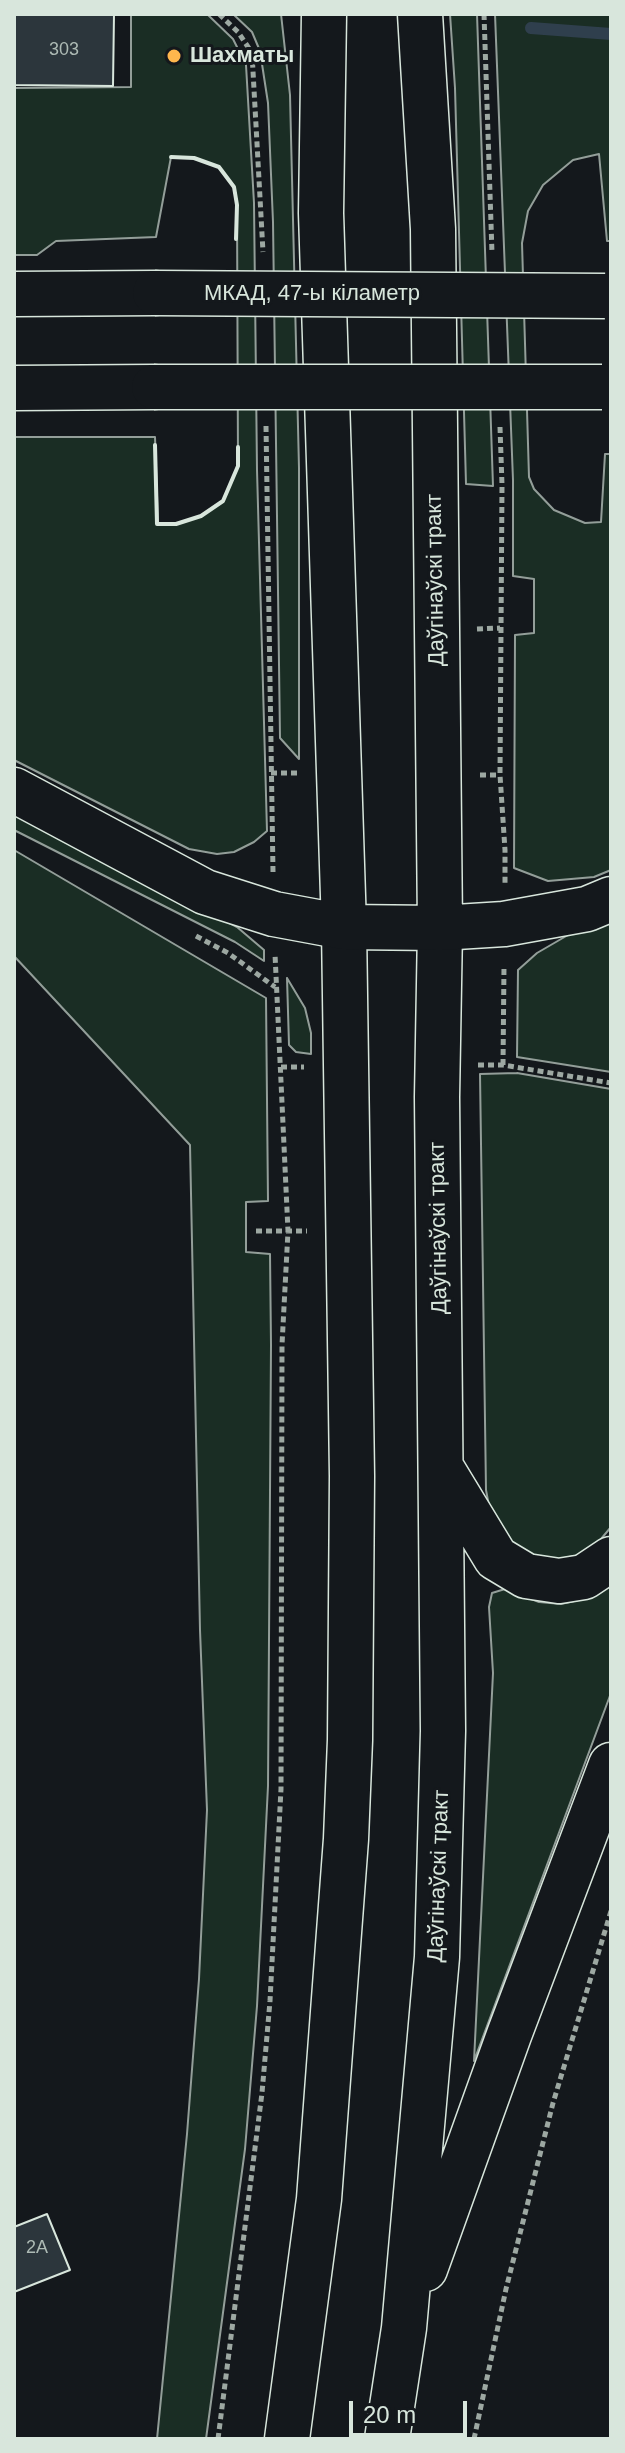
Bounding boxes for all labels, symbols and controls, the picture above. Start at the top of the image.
house number: 303 [49,39,79,61]
place label: Шахматы [190,43,294,69]
marker: Шахматы [165,47,183,65]
street label: МКАД, 47-ы кіламетр [204,281,420,307]
street label: Даўгінаўскі тракт [421,494,451,666]
street label: Даўгінаўскі тракт [424,1142,454,1314]
street label: Даўгінаўскі тракт [423,1789,455,1963]
house number: 2А [26,2237,48,2259]
scale bar [353,2385,471,2435]
text: 20 m [363,2401,416,2428]

